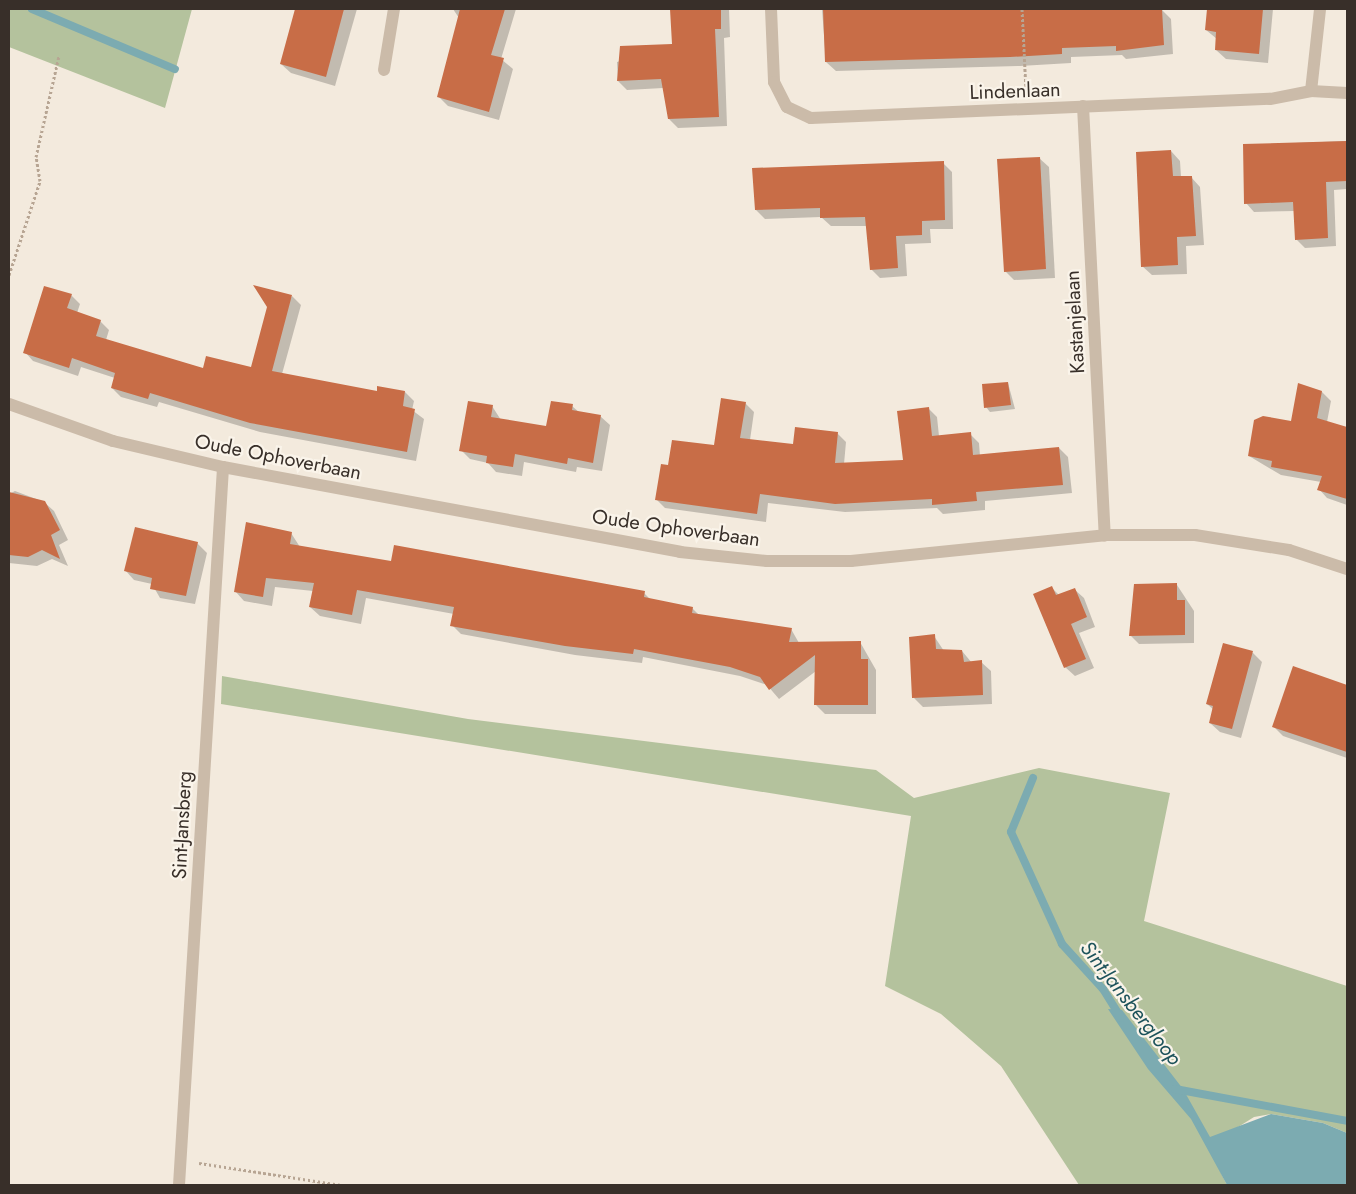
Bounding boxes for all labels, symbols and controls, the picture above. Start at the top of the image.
street label: Lindenlaan [969,77,1061,105]
street label: Kastanjelaan [1060,270,1090,374]
street label: Oude Ophoverbaan [193,429,363,485]
street label: Oude Ophoverbaan [591,504,761,552]
street label: Sint-Jansberg [167,770,197,880]
water label: Sint-Jansbergloop [1075,936,1187,1070]

